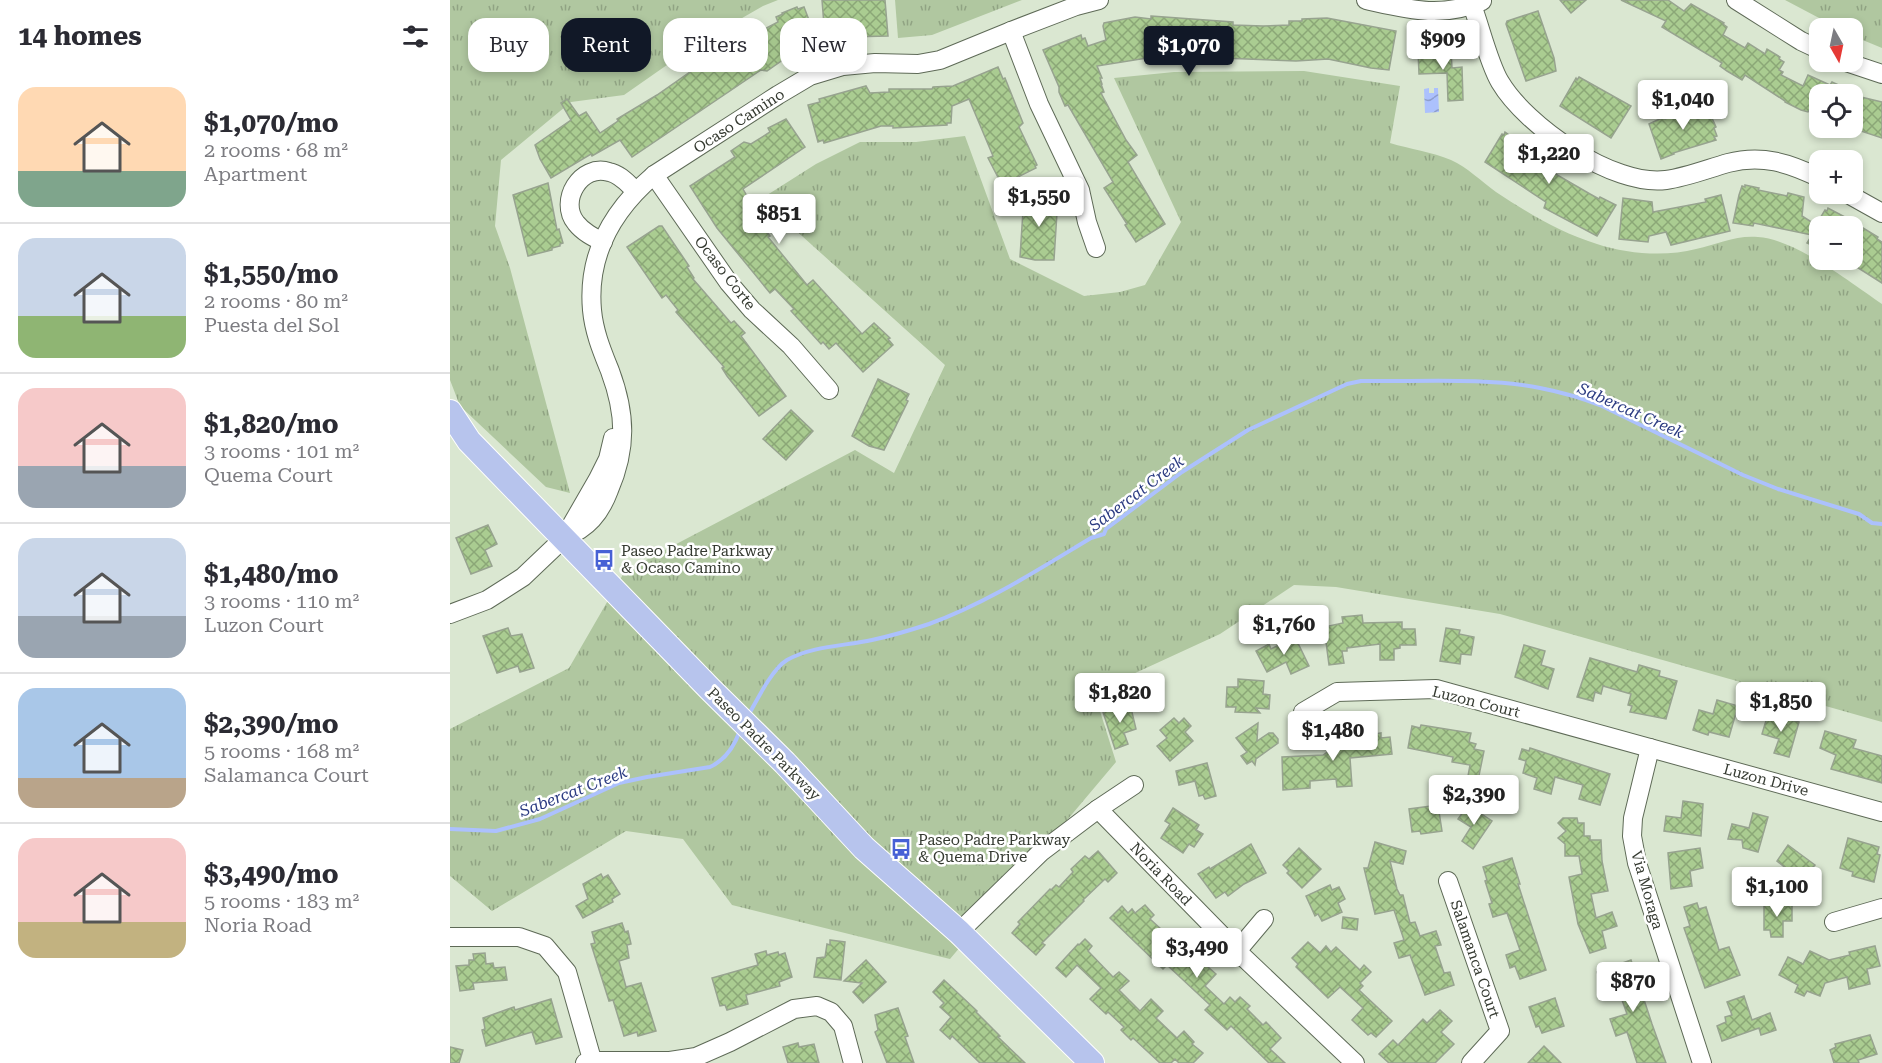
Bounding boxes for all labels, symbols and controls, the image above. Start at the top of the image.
chip: Buy [468,18,549,72]
chip: Rent [561,18,651,72]
chip: Filters [663,18,768,72]
chip: New [780,18,867,72]
north arrow [1809,18,1863,72]
map controls [1809,18,1863,270]
icon: filters [399,20,432,53]
pin: $909 [1407,20,1479,71]
text: 14 homes [18,21,142,51]
pin: $1,070 [1140,26,1238,77]
text: $909 [1421,27,1465,51]
text: $1,070 [1158,33,1220,57]
pin: $1,040 [1634,80,1732,131]
button: locate [1809,84,1863,138]
street label: Ocaso Camino [690,85,788,157]
text: $1,040 [1652,87,1714,111]
text: $1,070/mo [204,108,339,138]
icon: home [66,111,138,183]
pin: $1,220 [1500,134,1598,185]
text: 2 rooms · 68 m² [204,138,348,162]
text: $1,220 [1518,141,1580,165]
button: + [1809,150,1863,204]
text: Apartment [204,162,307,186]
pin: $1,550 [990,177,1088,228]
text: $1,550 [1008,184,1070,208]
pin: $851 [743,194,815,245]
text: $851 [757,201,801,225]
button: − [1809,216,1863,270]
street label: Ocaso Corte [691,233,759,313]
text: $1,550/mo [204,259,339,289]
icon: home [66,262,138,334]
text: 2 rooms · 80 m² [204,289,348,313]
text: Puesta del Sol [204,313,339,337]
water label: Sabercat Creek [1574,378,1687,442]
text: $1,820/mo [204,409,339,439]
icon: home [66,412,138,484]
text: 3 rooms · 101 m² [204,439,359,463]
water label: Sabercat Creek [1084,451,1188,536]
text: Quema Court [204,463,333,487]
place label: Paseo Padre Parkway & Ocaso Camino [621,542,773,577]
bus stop icon: Paseo Padre Parkway & Ocaso Camino [592,548,616,572]
text: $1,480/mo [204,559,339,589]
icon: home [66,562,138,634]
text: 3 rooms · 110 m² [204,589,359,613]
pin: $1,760 [1235,605,1333,656]
text: $1,760 [1253,612,1315,636]
text: Luzon Court [204,613,324,637]
pin: $1,820 [1071,673,1169,724]
text: $1,820 [1089,680,1151,704]
street label: Luzon Court [1430,682,1522,722]
pin: $1,850 [1732,682,1830,733]
street label: Paseo Padre Parkway [704,684,824,804]
text: $1,850 [1750,689,1812,713]
text: $2,390/mo [204,709,339,739]
pin: $1,480 [1284,711,1382,762]
icon: home [66,712,138,784]
text: $1,480 [1302,718,1364,742]
text: 5 rooms · 168 m² [204,739,359,763]
street label: Luzon Drive [1721,760,1811,800]
water label: Sabercat Creek [516,762,630,821]
text: Salamanca Court [204,763,369,787]
pin: $2,390 [1425,775,1523,826]
text: $2,390 [1443,782,1505,806]
place label: Paseo Padre Parkway & Quema Drive [918,831,1070,866]
bus stop icon: Paseo Padre Parkway & Quema Drive [889,837,913,861]
street label: Noria Road [1126,839,1196,910]
street label: Via Moraga [1627,849,1667,931]
text: $3,490/mo [204,859,339,889]
icon: home [66,862,138,934]
pin: $1,100 [1728,867,1826,918]
text: $1,100 [1746,874,1808,898]
text: 5 rooms · 183 m² [204,889,359,913]
street label: Salamanca Court [1446,898,1504,1021]
text: Noria Road [204,913,312,937]
pin: $3,490 [1148,928,1246,979]
text: $3,490 [1166,935,1228,959]
pin: $870 [1597,962,1669,1013]
text: $870 [1611,969,1655,993]

